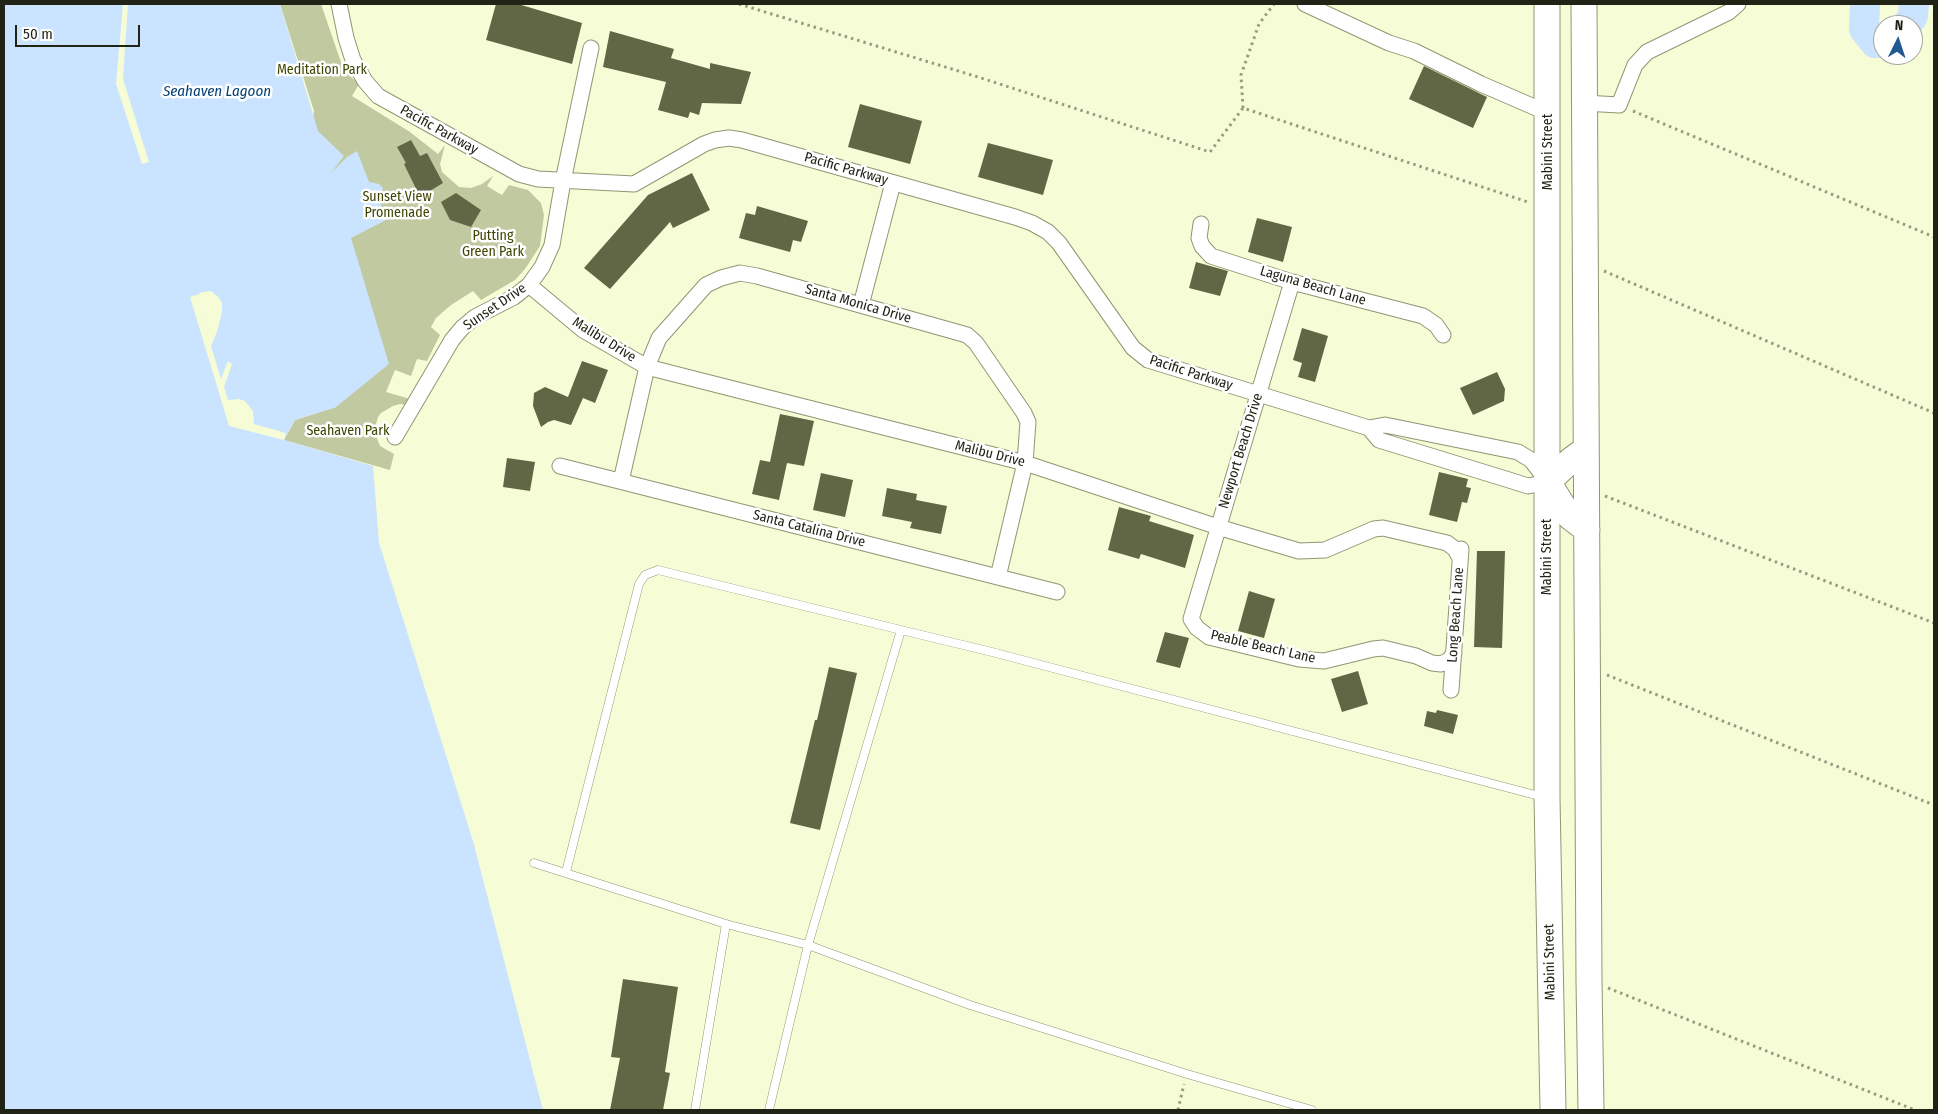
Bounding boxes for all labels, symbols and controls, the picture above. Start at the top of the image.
scale bar [18,15,142,47]
north arrow [1873,15,1923,65]
text: N [1894,17,1904,34]
text: 50 m [23,25,53,43]
park label: Meditation Park [277,62,367,78]
water label: Seahaven Lagoon [163,83,271,101]
street label: Pacific Parkway [397,102,481,158]
street label: Mabini Street [1540,114,1556,190]
street label: Pacific Parkway [802,149,890,189]
park label: Sunset View Promenade [362,189,432,222]
park label: Putting Green Park [462,228,524,260]
street label: Laguna Beach Lane [1258,263,1368,309]
street label: Sunset Drive [460,280,530,334]
street label: Santa Monica Drive [803,281,913,327]
street label: Malibu Drive [569,314,639,366]
street label: Pacific Parkway [1147,352,1235,394]
street label: Newport Beach Drive [1215,391,1267,511]
park label: Seahaven Park [306,423,390,439]
street label: Malibu Drive [953,437,1027,471]
street label: Santa Catalina Drive [751,507,867,551]
street label: Mabini Street [1539,519,1555,595]
street label: Long Beach Lane [1444,567,1468,663]
street label: Peable Beach Lane [1209,627,1317,667]
street label: Mabini Street [1541,924,1559,1000]

